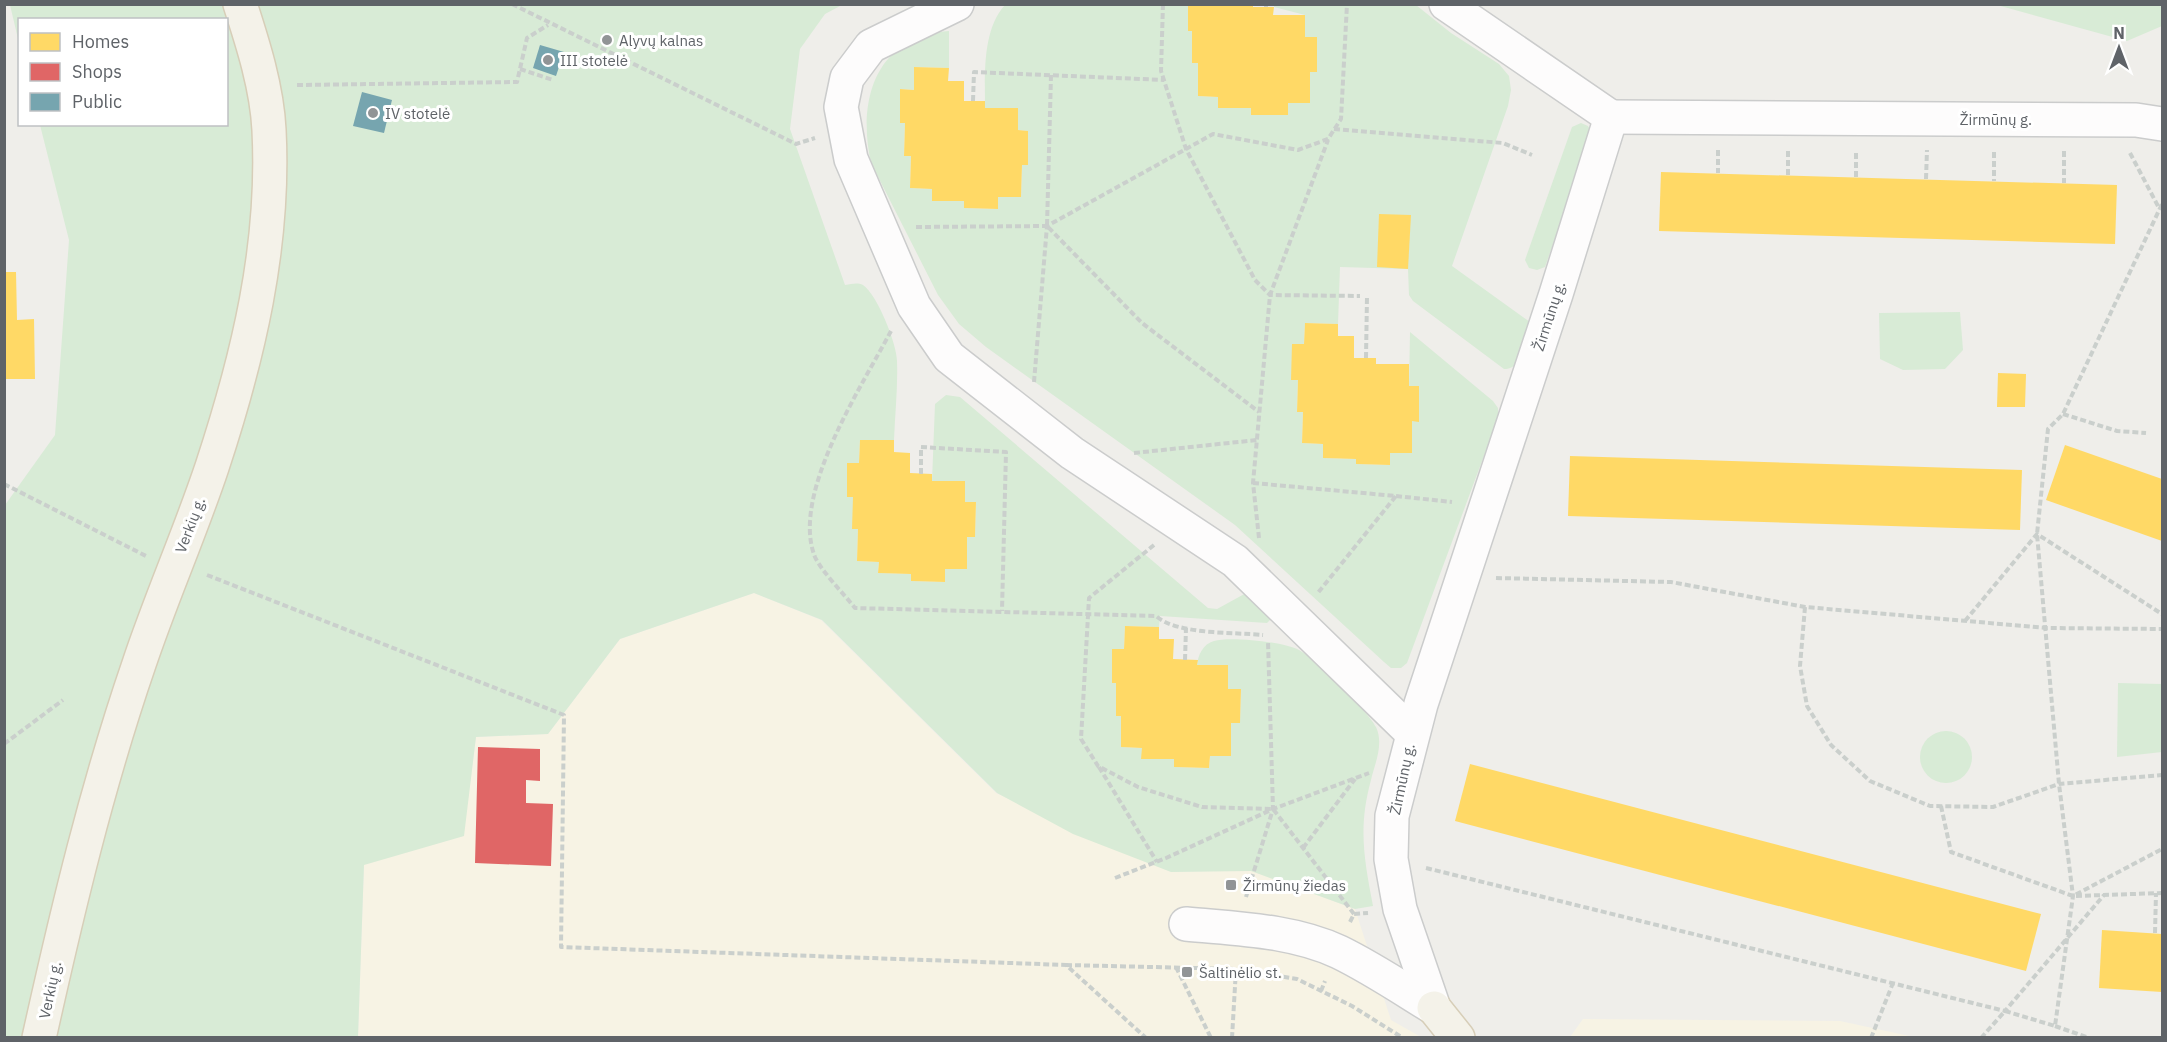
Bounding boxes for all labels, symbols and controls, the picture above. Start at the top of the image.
legend [18,18,228,126]
north arrow [2089,18,2149,78]
text: N [2113,23,2125,43]
text: Homes [72,30,129,53]
place label: Alyvų kalnas [619,31,703,50]
marker: Alyvų kalnas [600,33,614,47]
place label: III stotelė [560,51,628,70]
marker: III stotelė [541,53,555,67]
text: Shops [72,60,122,83]
text: Public [72,90,122,113]
place label: IV stotelė [385,104,450,123]
marker: IV stotelė [366,106,380,120]
street label: Žirmūnų g. [1960,110,2032,129]
street label: Žirmūnų g. [1529,279,1569,353]
street label: Verkių g. [171,494,209,556]
street label: Žirmūnų g. [1385,742,1419,816]
place label: Žirmūnų žiedas [1243,876,1346,895]
marker: Žirmūnų žiedas [1224,878,1238,892]
street label: Verkių g. [35,959,65,1021]
place label: Šaltinėlio st. [1199,963,1282,982]
marker: Šaltinėlio st. [1180,965,1194,979]

